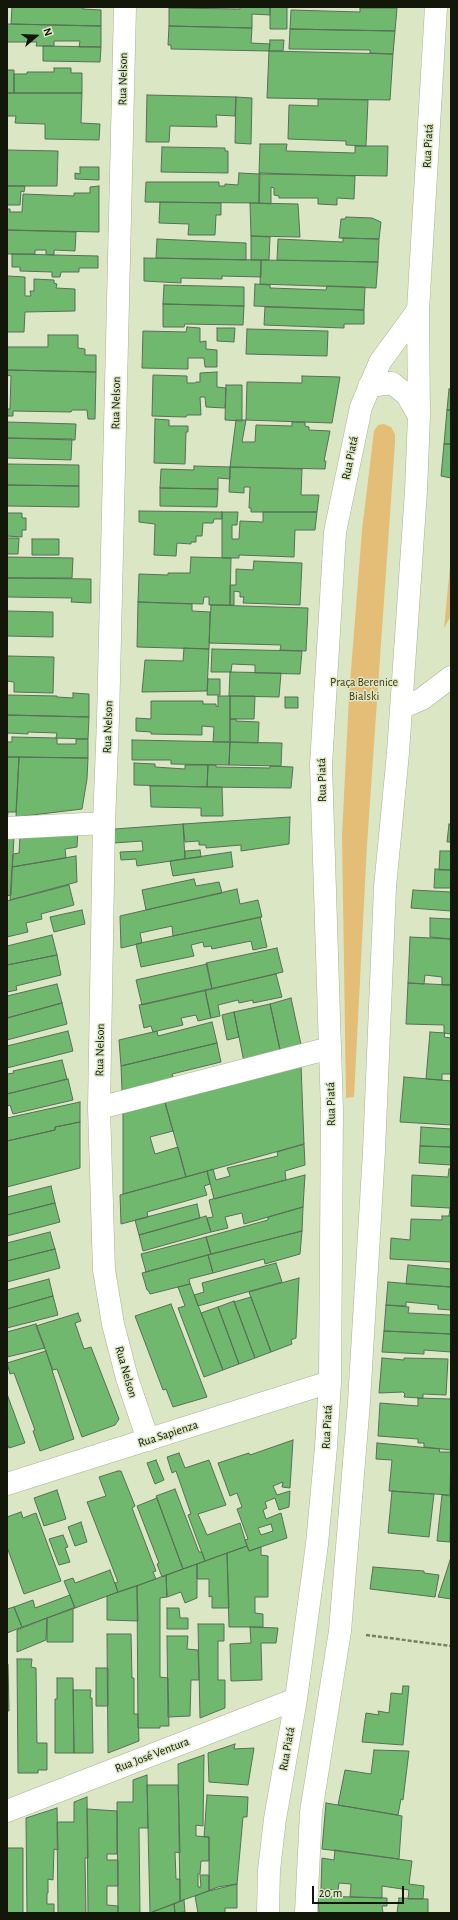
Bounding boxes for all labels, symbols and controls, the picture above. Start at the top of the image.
north arrow [16,16,56,56]
text: N [41,27,54,37]
street label: Rua Nelson [115,52,131,106]
street label: Rua Piatá [420,124,436,168]
street label: Rua Nelson [108,376,124,430]
street label: Rua Piatá [339,435,361,481]
park label: Praça Berenice Bialski [330,675,398,703]
street label: Rua Nelson [100,700,116,754]
street label: Rua Piatá [314,758,330,802]
street label: Rua Nelson [92,1023,108,1077]
street label: Rua Piatá [323,1082,339,1126]
street label: Rua Nelson [112,1345,140,1399]
street label: Rua Piatá [319,1405,335,1449]
street label: Rua Sapienza [136,1418,200,1450]
street label: Rua Piatá [276,1726,298,1772]
street label: Rua José Ventura [113,1734,191,1776]
scale bar [314,1878,406,1904]
text: 20 m [319,1887,342,1899]

